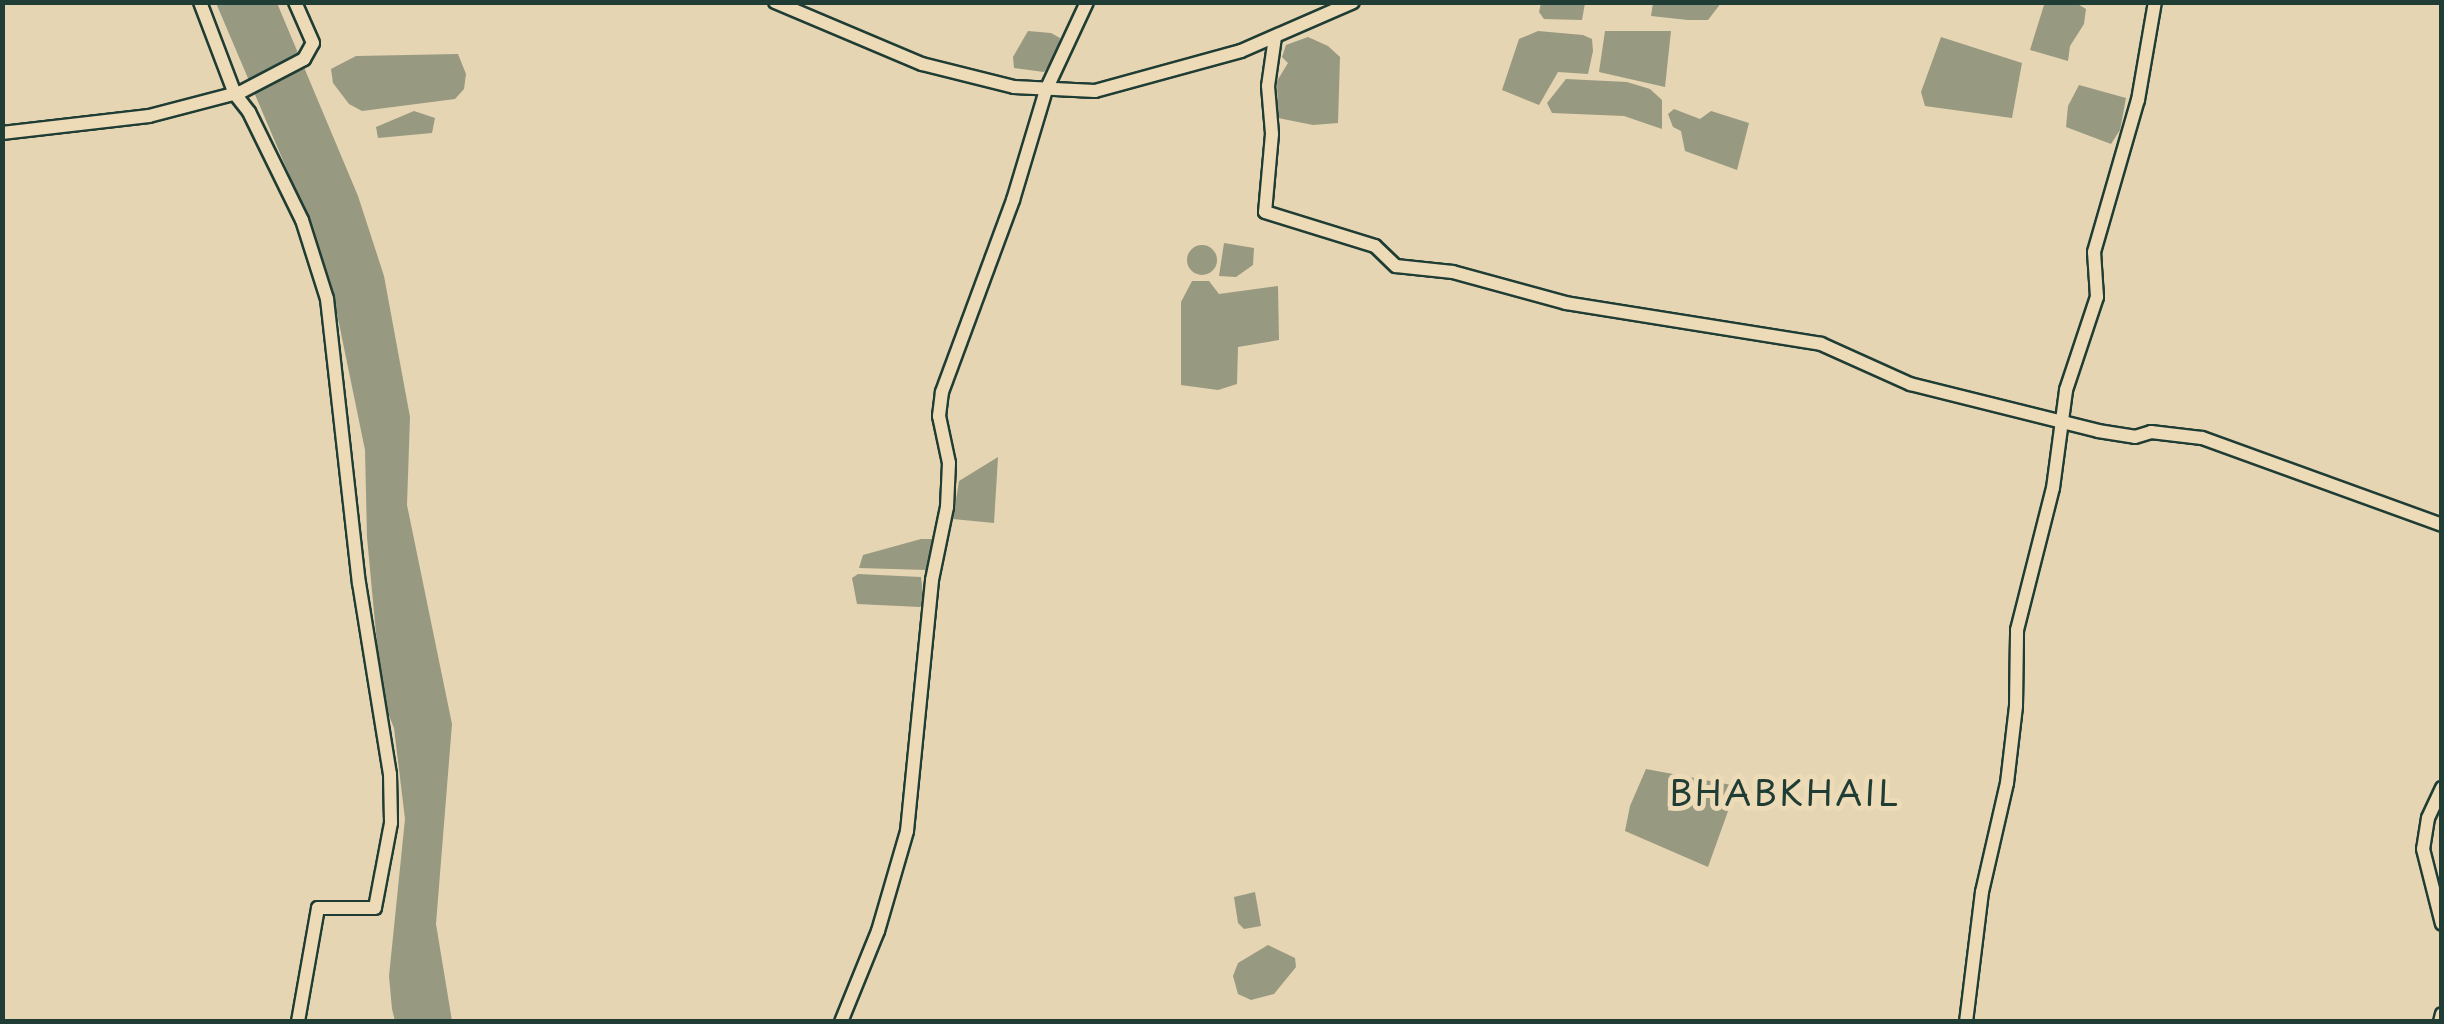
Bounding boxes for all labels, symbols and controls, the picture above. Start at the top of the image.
district label: BHABKHAIL [1669,771,1901,813]

